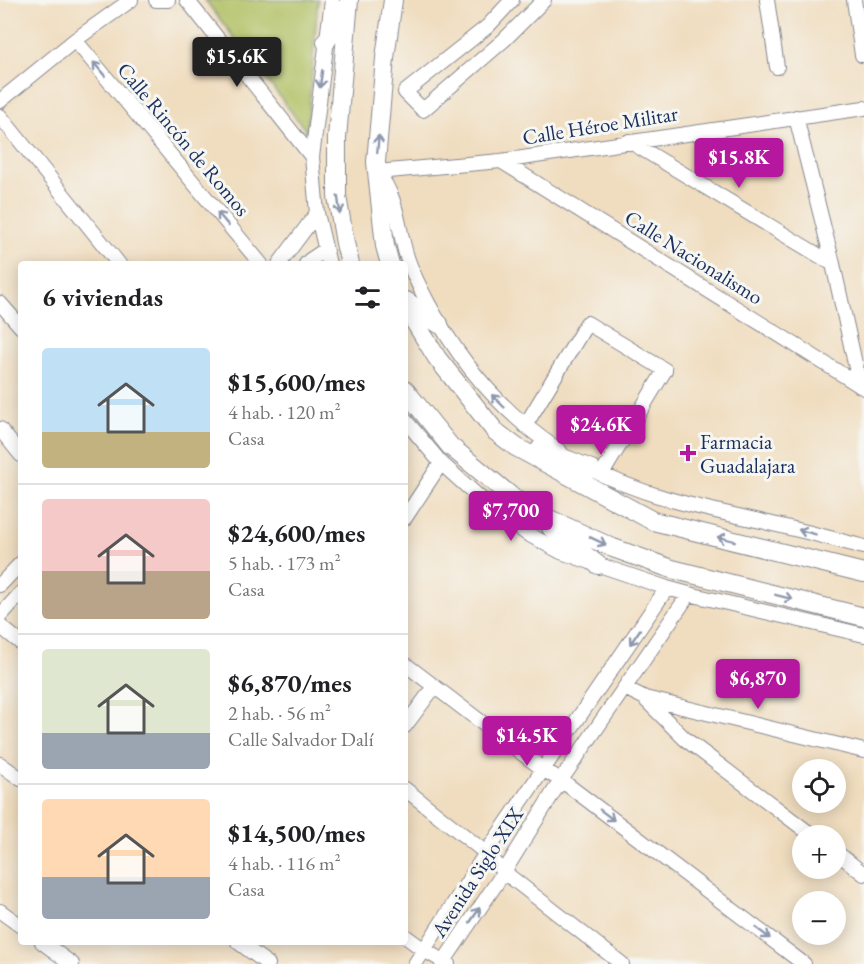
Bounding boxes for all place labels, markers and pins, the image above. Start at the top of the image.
pin: $15.6K [188,37,286,88]
pin: $15.8K [690,138,788,189]
pin: $24.6K [552,405,650,456]
place label: Farmacia Guadalajara [700,428,796,479]
marker: Farmacia Guadalajara [681,446,695,460]
pin: $7,700 [462,491,560,542]
pin: $6,870 [709,659,807,710]
pin: $14.5K [478,716,576,767]

